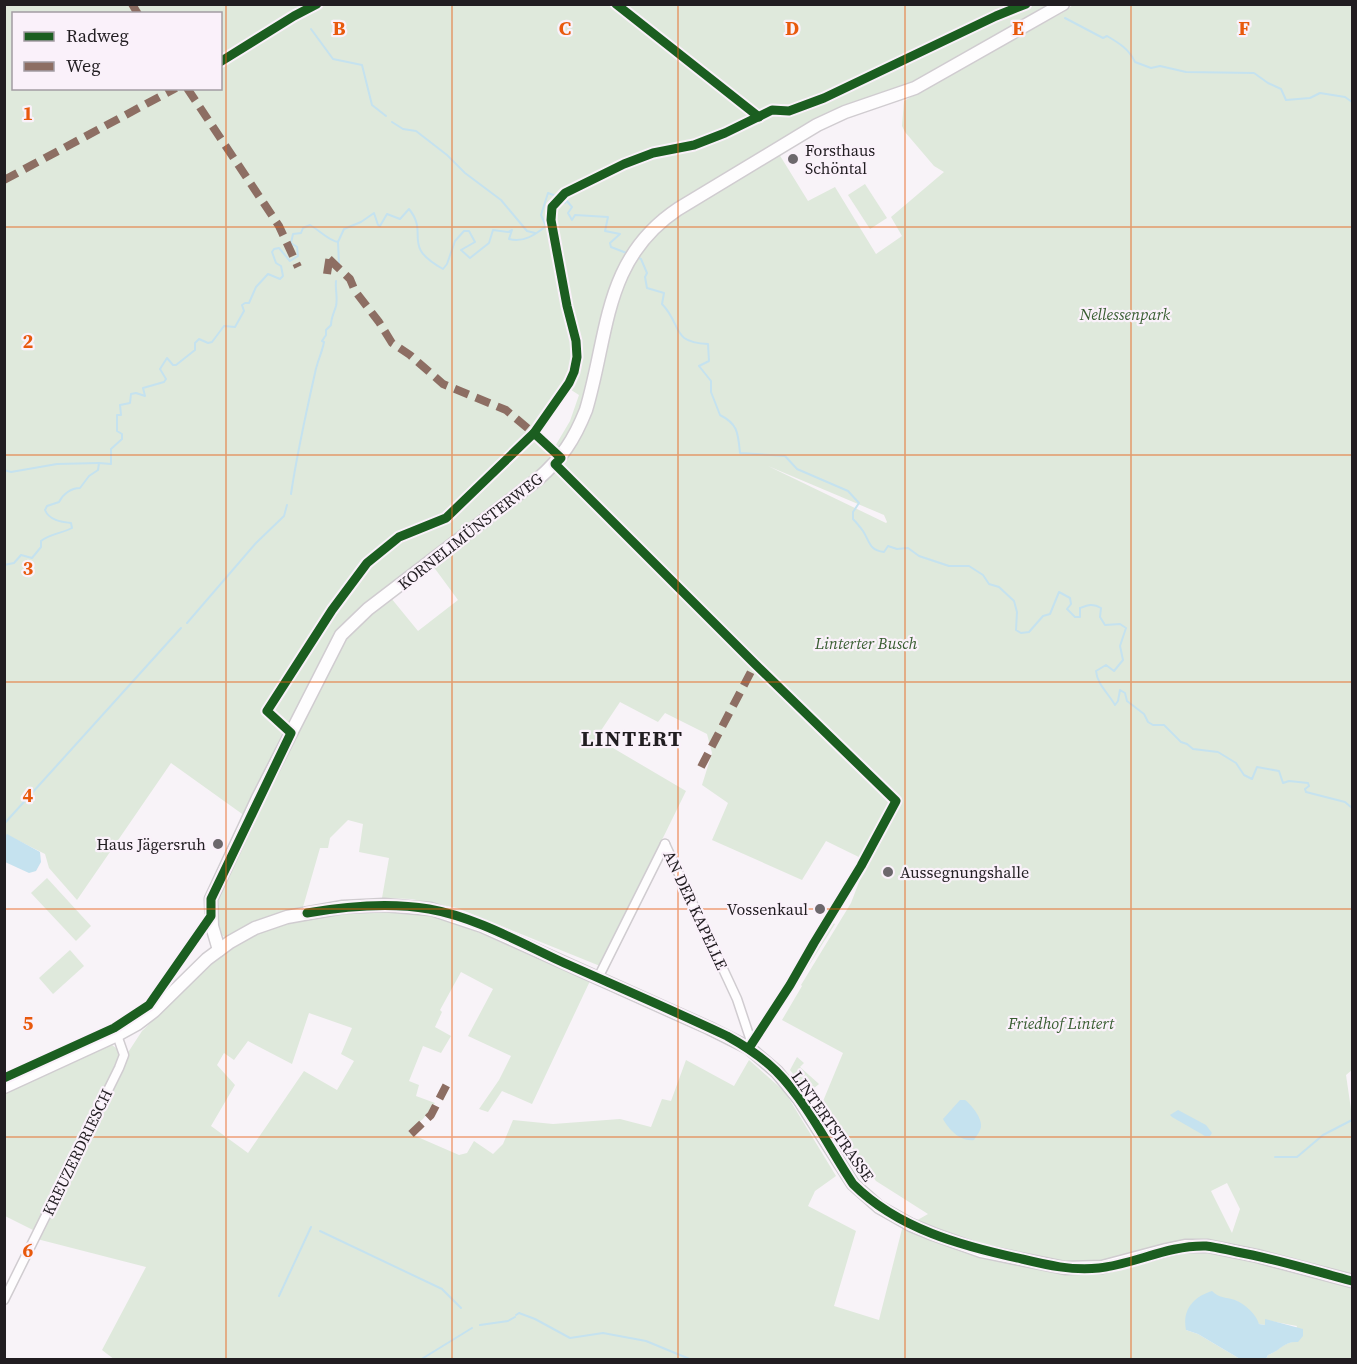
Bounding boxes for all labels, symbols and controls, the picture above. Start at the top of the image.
legend [12,12,222,90]
text: B [332,14,346,42]
text: C [559,14,571,42]
text: D [785,14,799,42]
text: E [1012,14,1024,42]
text: F [1238,14,1250,42]
text: Radweg [66,23,129,48]
text: Weg [66,53,101,78]
text: 1 [23,99,33,127]
place label: Forsthaus Schöntal [805,139,875,179]
marker: Forsthaus Schöntal [786,152,800,166]
park label: Nellessenpark [1079,303,1171,325]
text: 2 [23,327,34,355]
street label: KORNELIMÜNSTERWEG [393,467,547,595]
text: 3 [23,554,34,582]
park label: Linterter Busch [814,632,917,654]
district label: LINTERT [581,723,683,753]
text: 4 [23,781,34,809]
place label: Haus Jägersruh [96,833,206,855]
marker: Haus Jägersruh [211,837,225,851]
street label: AN DER KAPELLE [659,847,733,973]
place label: Aussegnungshalle [900,861,1029,883]
marker: Aussegnungshalle [881,865,895,879]
place label: Vossenkaul [727,898,808,920]
marker: Vossenkaul [813,902,827,916]
text: 5 [23,1009,34,1037]
park label: Friedhof Lintert [1007,1012,1115,1034]
street label: LINTERTSTRASSE [787,1066,880,1186]
street label: KREUZERDRIESCH [37,1085,117,1219]
text: 6 [23,1236,34,1264]

